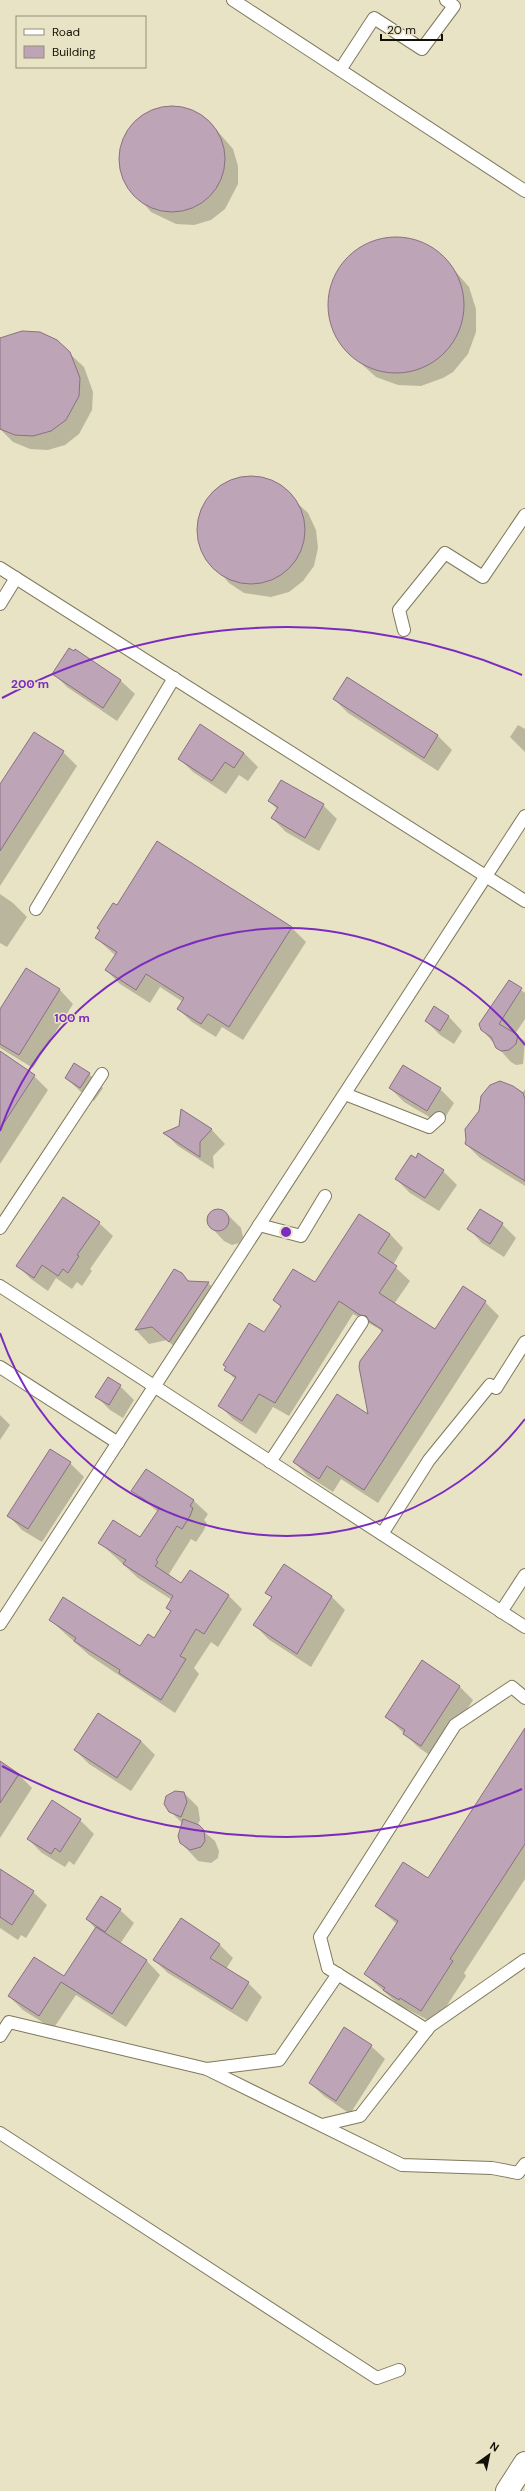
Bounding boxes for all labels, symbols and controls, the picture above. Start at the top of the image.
legend [16,16,146,68]
scale bar [381,16,442,42]
text: 20 m [387,22,416,38]
text: Road [52,24,80,40]
text: Building [52,44,96,60]
text: 200 m [11,676,49,692]
text: 100 m [54,1010,90,1026]
centre of rings [279,1225,293,1239]
north arrow [469,2435,509,2475]
text: N [487,2439,502,2455]

